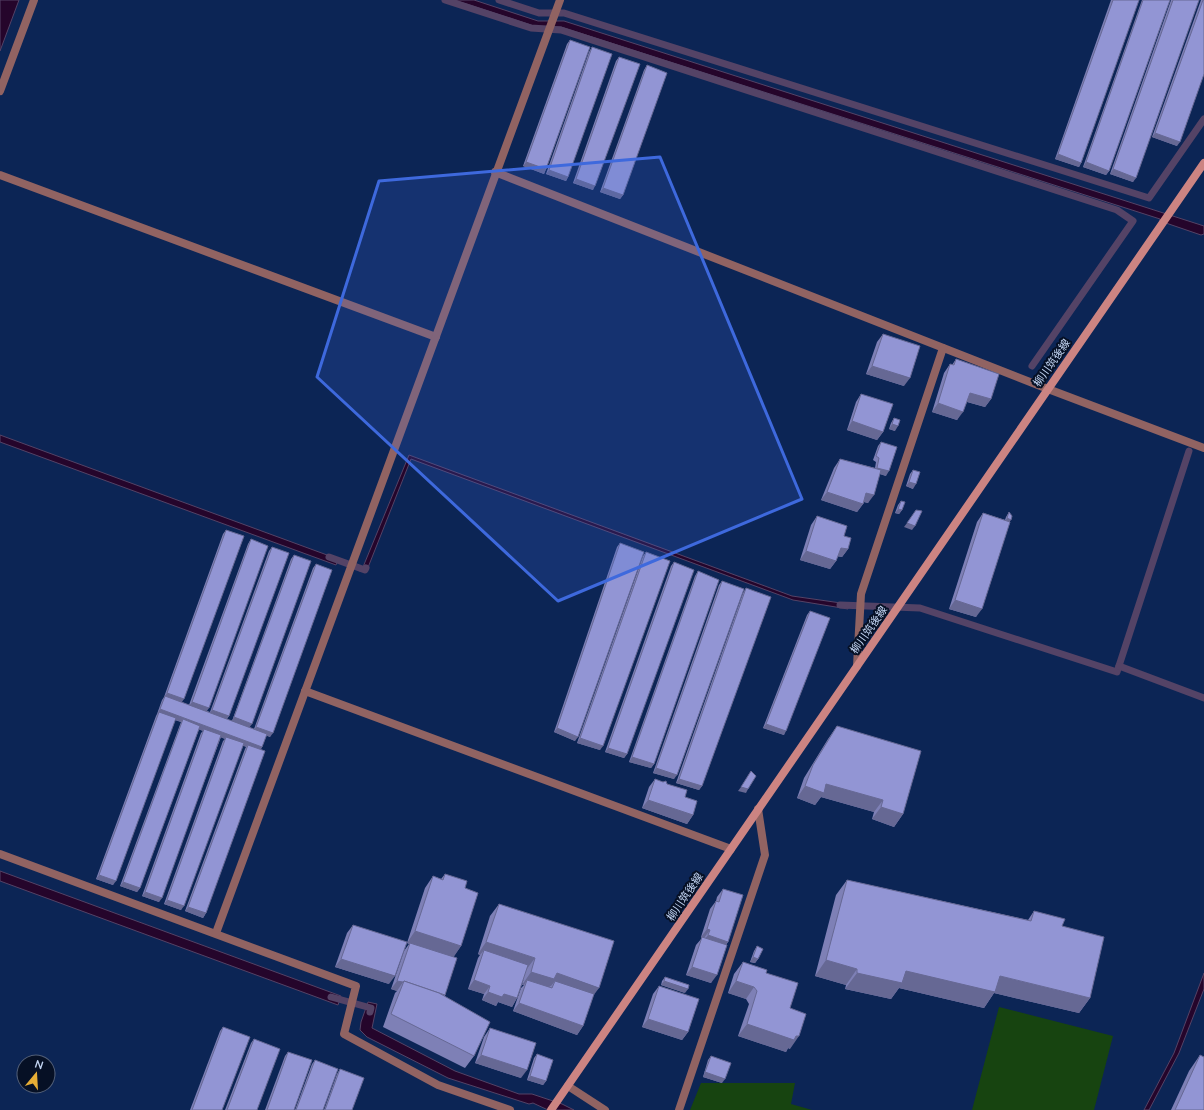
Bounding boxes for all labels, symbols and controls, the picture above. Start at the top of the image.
street label: 柳川筑後線 [1030,336,1074,390]
street label: 柳川筑後線 [847,603,891,657]
street label: 柳川筑後線 [663,870,707,924]
north arrow [16,1054,56,1094]
text: N [33,1057,45,1073]

